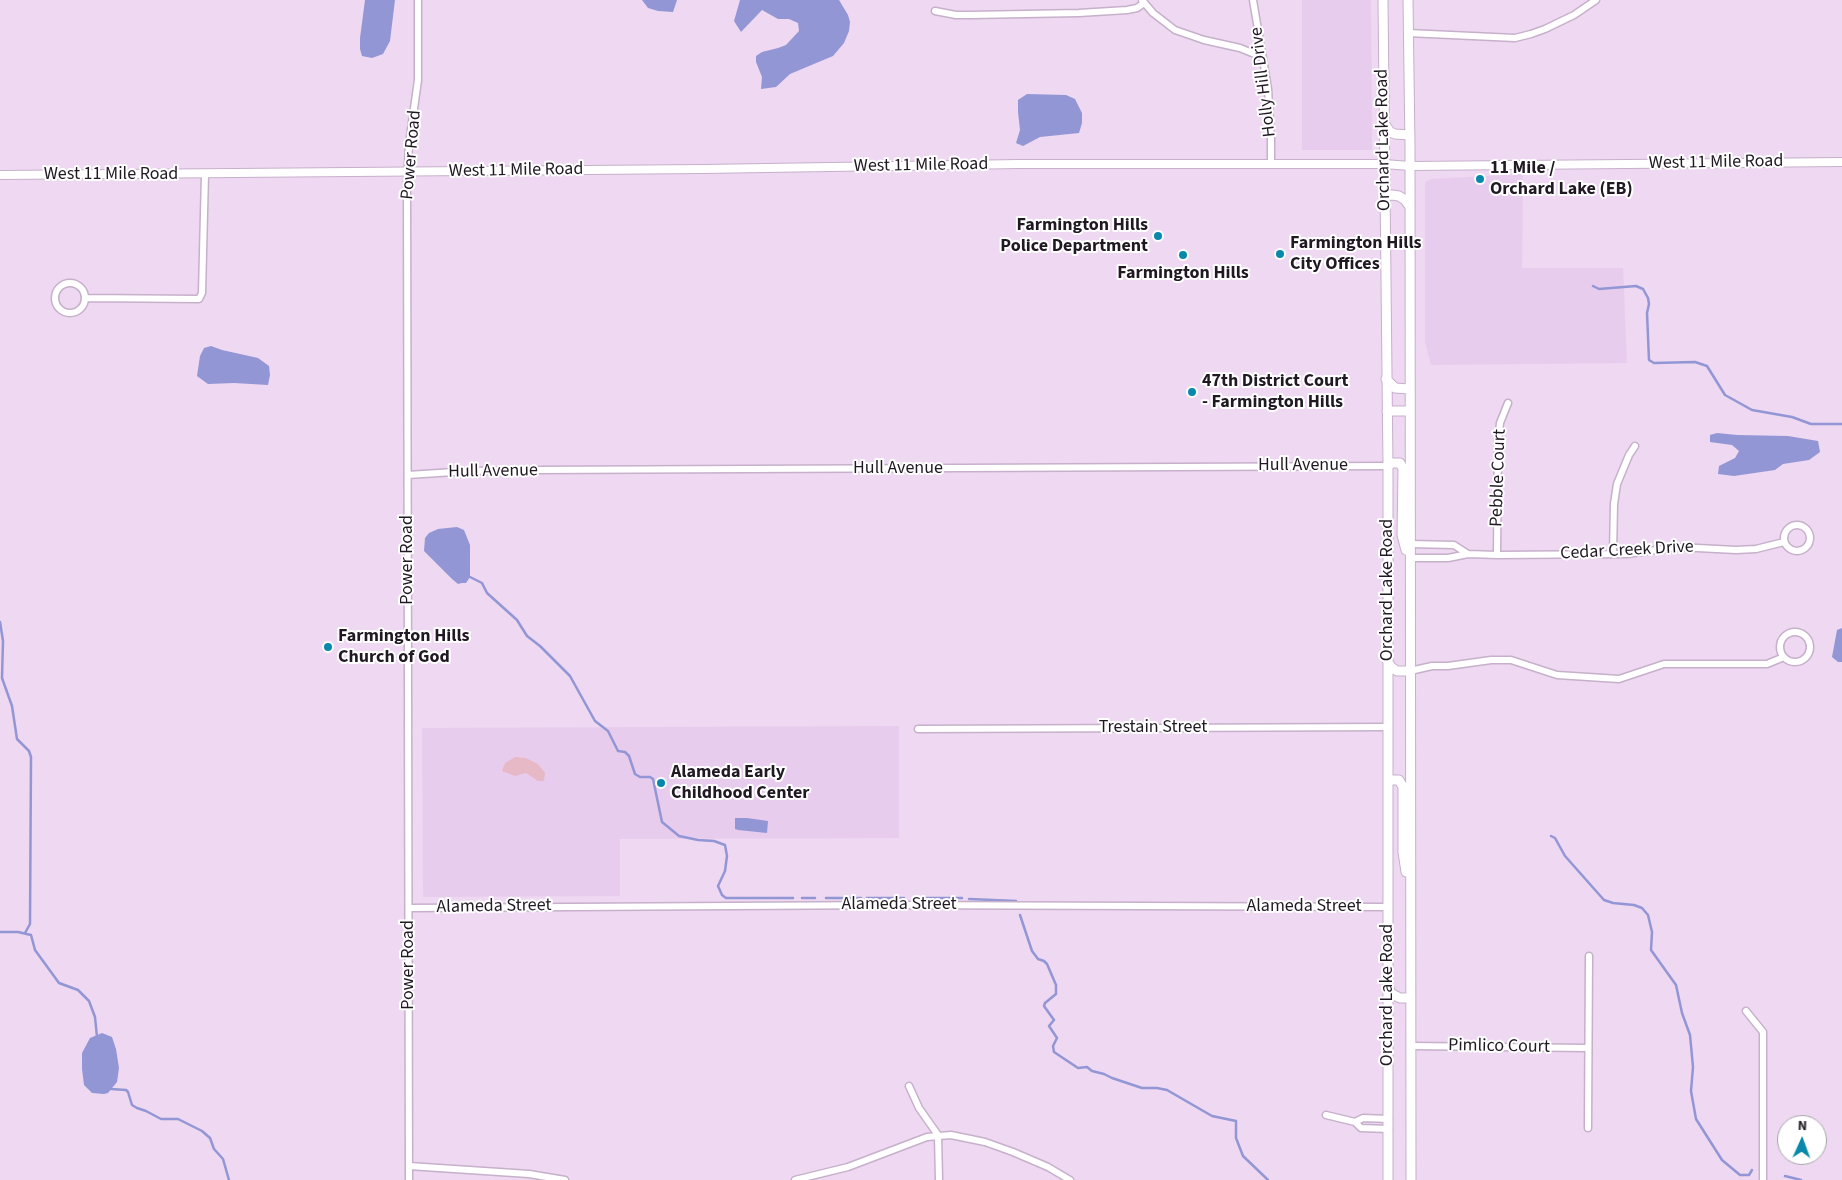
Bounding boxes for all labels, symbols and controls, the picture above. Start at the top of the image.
street label: Holly Hill Drive [1247,26,1281,138]
street label: Orchard Lake Road [1372,69,1396,211]
street label: Power Road [397,109,427,201]
street label: West 11 Mile Road [1648,151,1784,175]
street label: West 11 Mile Road [853,154,989,178]
place label: 11 Mile / Orchard Lake (EB) [1490,158,1633,200]
street label: West 11 Mile Road [448,159,584,183]
street label: West 11 Mile Road [44,164,178,186]
marker: 11 Mile / Orchard Lake (EB) [1474,173,1486,185]
place label: Farmington Hills Police Department [1000,215,1148,258]
marker: Farmington Hills Police Department [1152,230,1164,242]
place label: Farmington Hills City Offices [1290,233,1422,276]
marker: Farmington Hills City Offices [1274,248,1286,260]
marker: Farmington Hills [1177,249,1189,261]
place label: Farmington Hills [1117,263,1249,285]
place label: 47th District Court - Farmington Hills [1202,371,1348,414]
marker: 47th District Court - Farmington Hills [1186,386,1198,398]
street label: Pebble Court [1486,429,1512,527]
street label: Hull Avenue [1258,455,1348,477]
street label: Hull Avenue [853,458,943,480]
street label: Hull Avenue [448,460,538,484]
street label: Power Road [397,515,419,605]
street label: Orchard Lake Road [1377,519,1399,661]
street label: Cedar Creek Drive [1560,537,1694,565]
place label: Farmington Hills Church of God [338,626,470,669]
marker: Farmington Hills Church of God [322,641,334,653]
street label: Trestain Street [1099,717,1207,739]
place label: Alameda Early Childhood Center [671,762,810,804]
marker: Alameda Early Childhood Center [655,777,667,789]
street label: Alameda Street [841,894,957,916]
street label: Alameda Street [436,895,552,919]
street label: Alameda Street [1246,896,1362,918]
street label: Power Road [398,920,420,1010]
street label: Orchard Lake Road [1377,924,1399,1066]
street label: Pimlico Court [1448,1035,1550,1059]
north arrow [1777,1115,1827,1165]
text: N [1797,1116,1807,1136]

